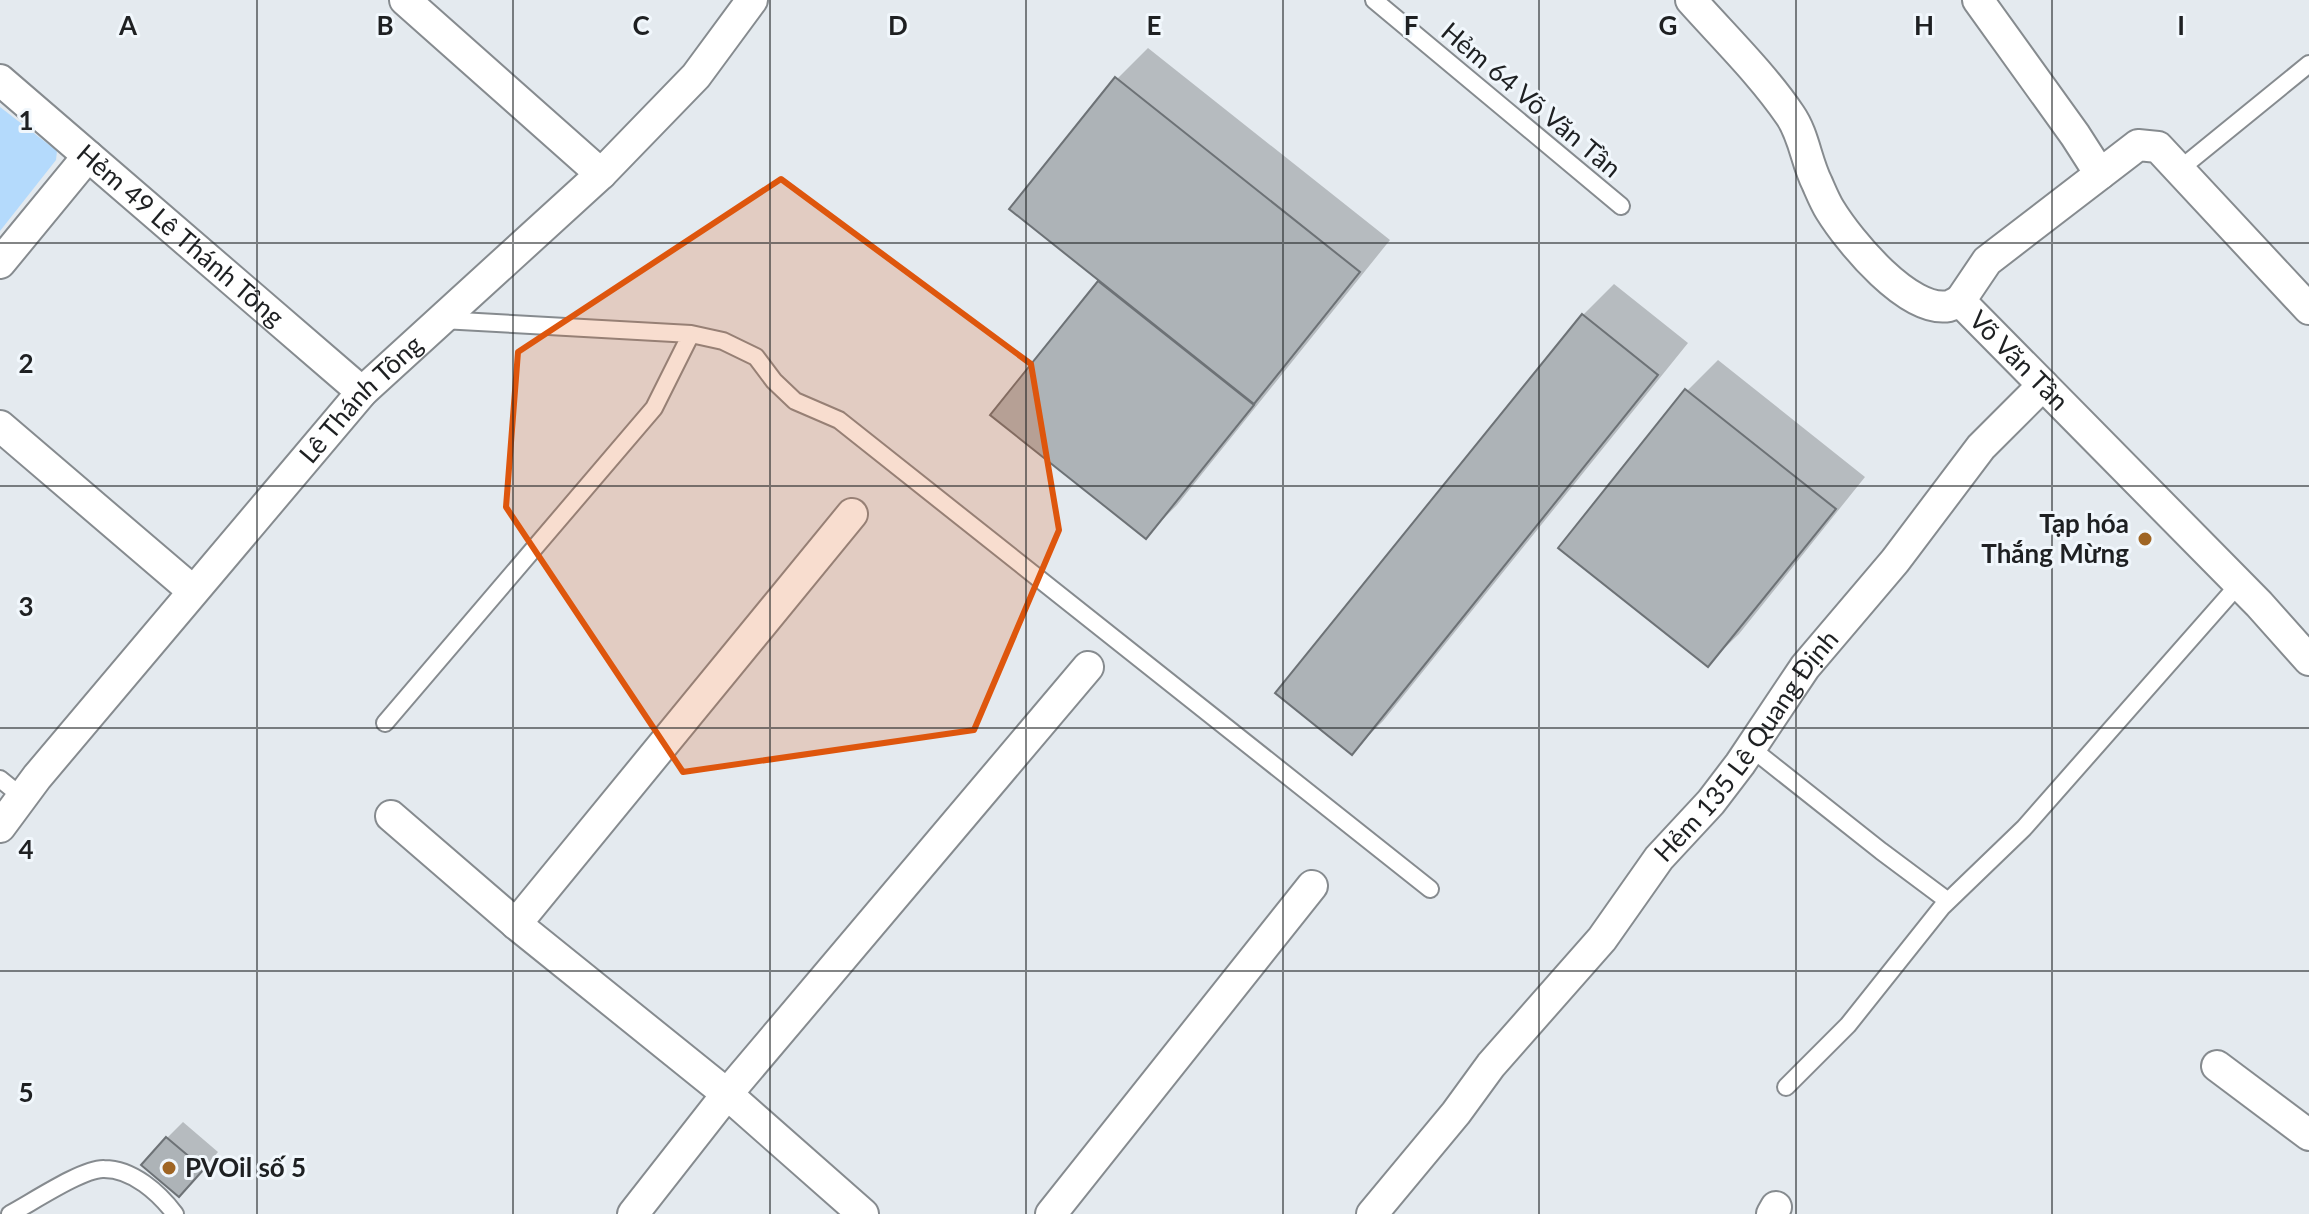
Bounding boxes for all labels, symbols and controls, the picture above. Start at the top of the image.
text: A [118,9,138,41]
text: B [376,9,394,41]
text: C [632,9,650,41]
text: D [888,9,908,41]
text: E [1147,9,1161,41]
text: F [1404,9,1418,41]
text: G [1659,9,1677,41]
text: H [1914,9,1934,41]
text: I [2177,9,2185,41]
street label: Hẻm 64 Võ Văn Tần [1435,15,1628,184]
text: 1 [18,104,34,136]
street label: Hẻm 49 Lê Thánh Tông [71,137,291,333]
street label: Võ Văn Tần [1963,303,2076,417]
street label: Lê Thánh Tông [292,328,429,469]
text: 2 [18,347,34,379]
place label: Tạp hóa Thắng Mừng [1981,507,2129,569]
marker: Tạp hóa Thắng Mừng [2136,530,2154,548]
text: 3 [18,590,34,622]
street label: Hẻm 135 Lê Quang Định [1647,623,1844,868]
text: 4 [18,833,34,865]
text: 5 [18,1076,34,1108]
place label: PVOil số 5 [185,1151,306,1183]
marker: PVOil số 5 [160,1159,178,1177]

